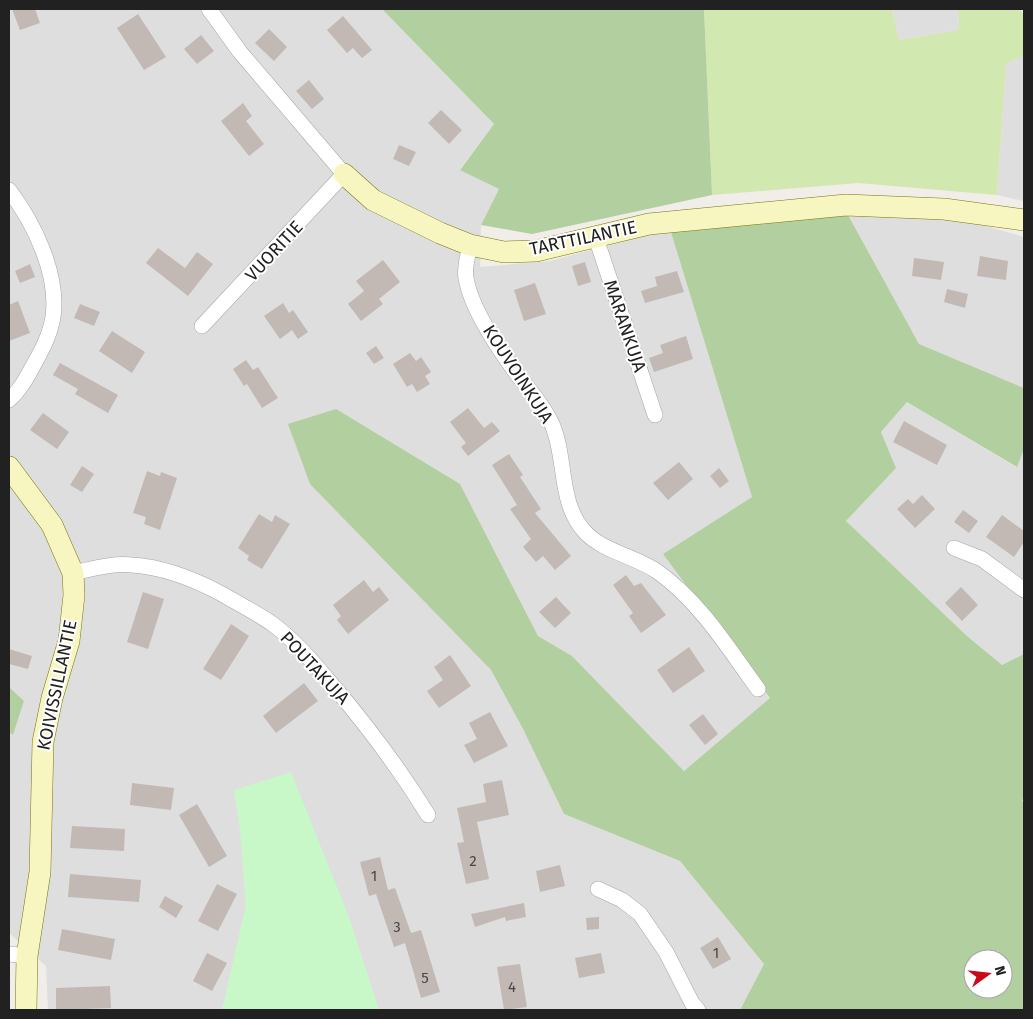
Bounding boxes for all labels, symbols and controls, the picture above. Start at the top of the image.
street label: VUORITIE [240,216,308,286]
street label: TARTTILANTIE [527,216,639,260]
street label: MARANKUJA [599,277,651,376]
street label: KOUVOINKUJA [478,321,558,428]
street label: KOIVISSILLANTIE [32,618,82,752]
street label: POUTAKUJA [276,627,355,710]
house number: 2 [469,852,477,870]
house number: 1 [371,867,377,885]
house number: 3 [393,918,401,936]
house number: 1 [713,944,719,962]
north arrow [963,949,1013,999]
text: N [991,964,1009,977]
house number: 5 [421,969,429,987]
house number: 4 [508,978,516,996]

